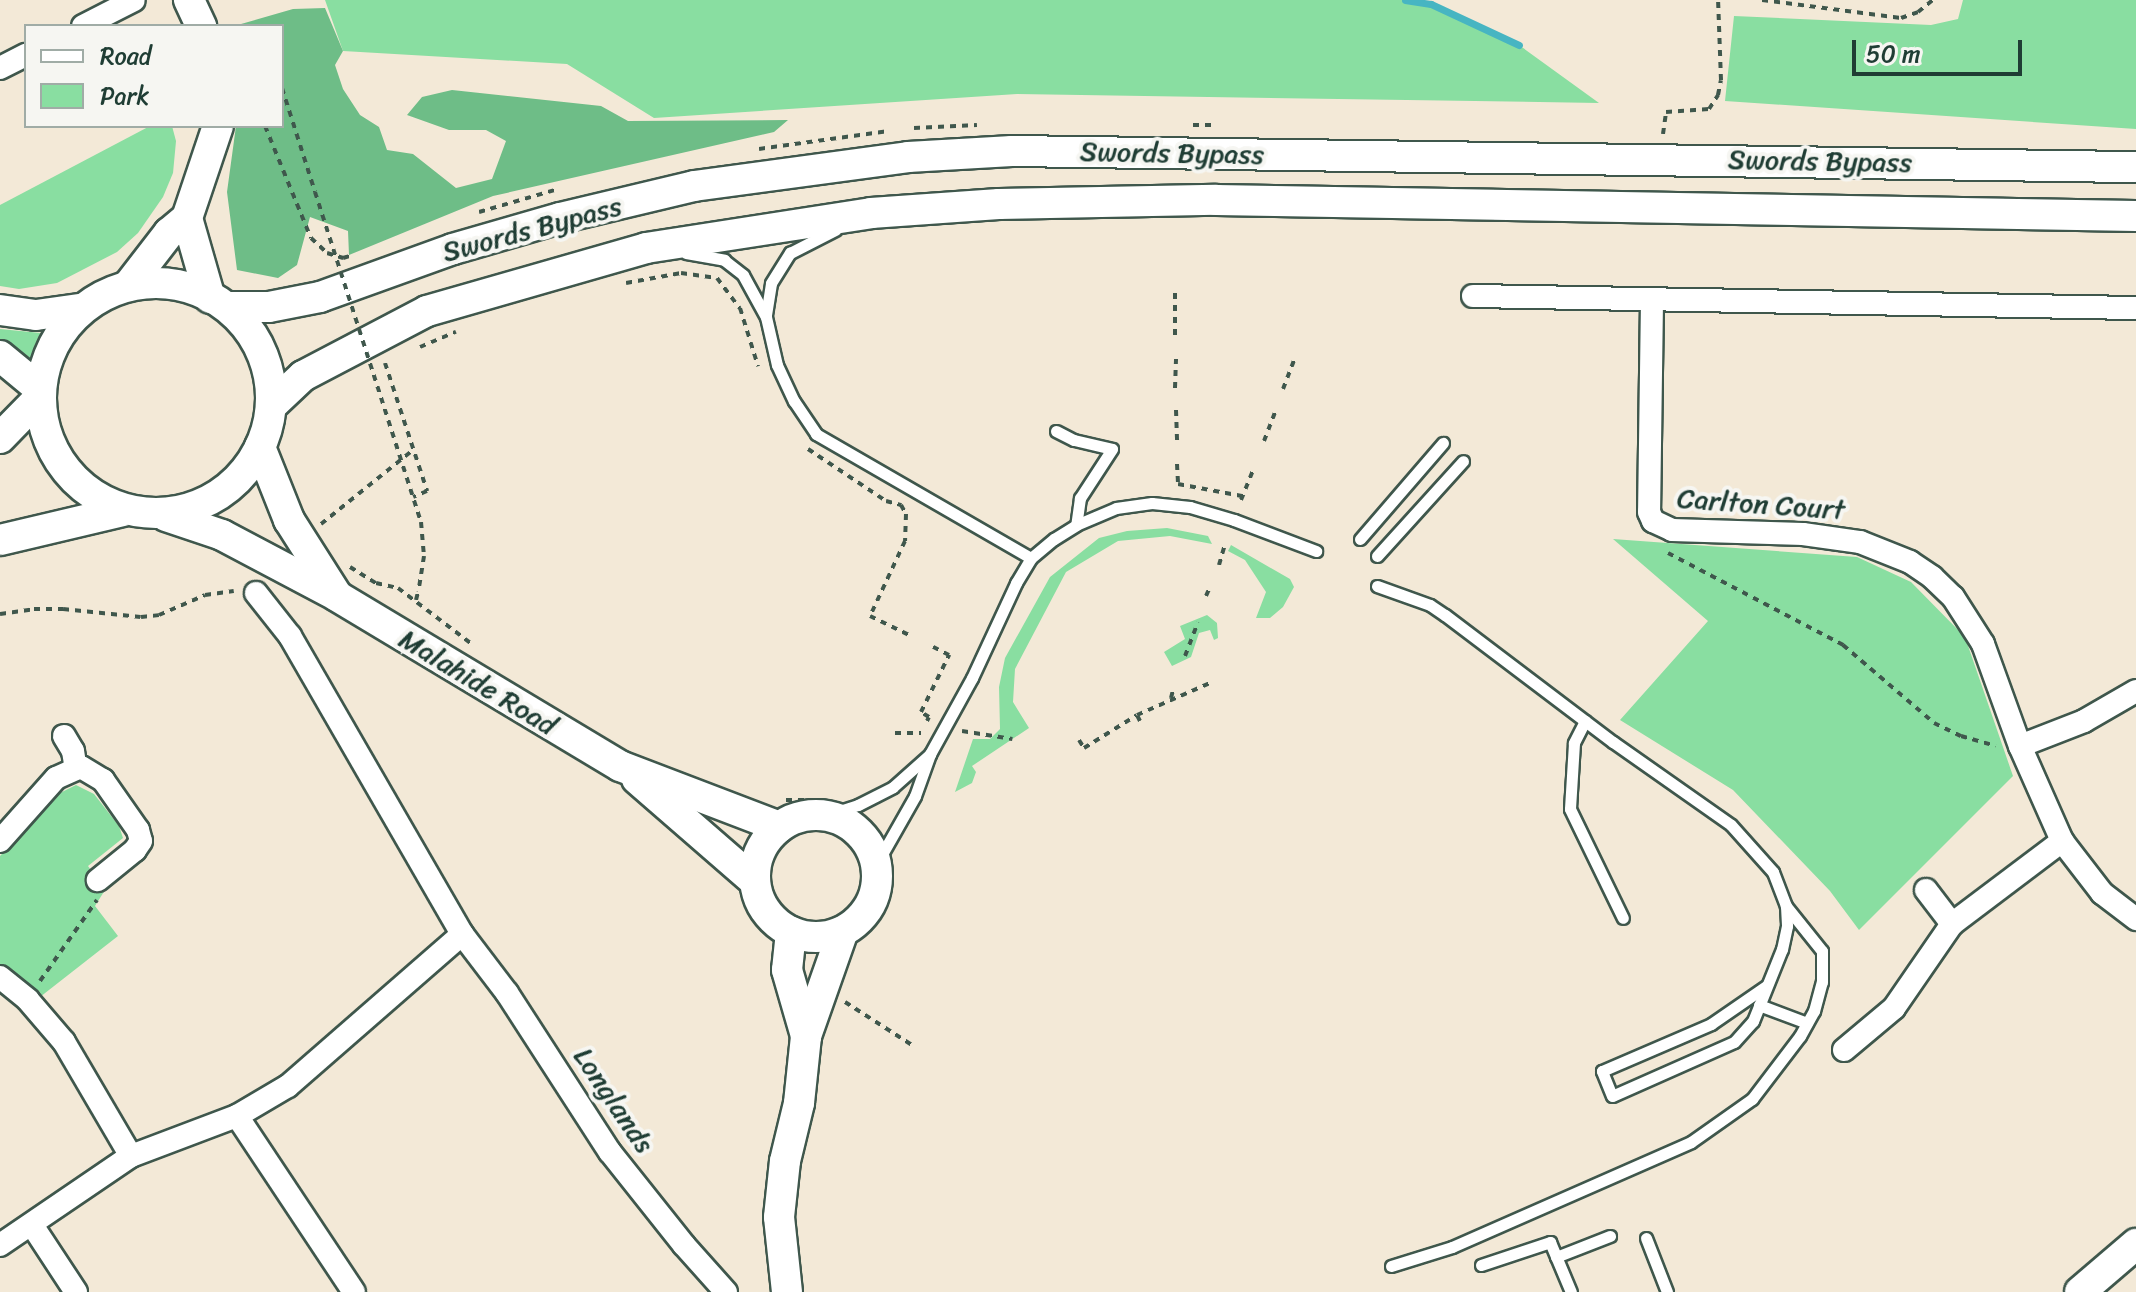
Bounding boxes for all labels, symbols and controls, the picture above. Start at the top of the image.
legend [24,24,284,128]
scale bar [1856,24,2026,74]
text: 50 m [1866,33,1921,75]
text: Road [100,35,151,77]
text: Park [100,75,149,117]
street label: Swords Bypass [1080,135,1264,171]
street label: Swords Bypass [1728,143,1912,179]
street label: Swords Bypass [439,189,625,269]
street label: Carlton Court [1675,481,1847,527]
street label: Malahide Road [393,622,563,742]
street label: Longlands [567,1041,661,1159]

